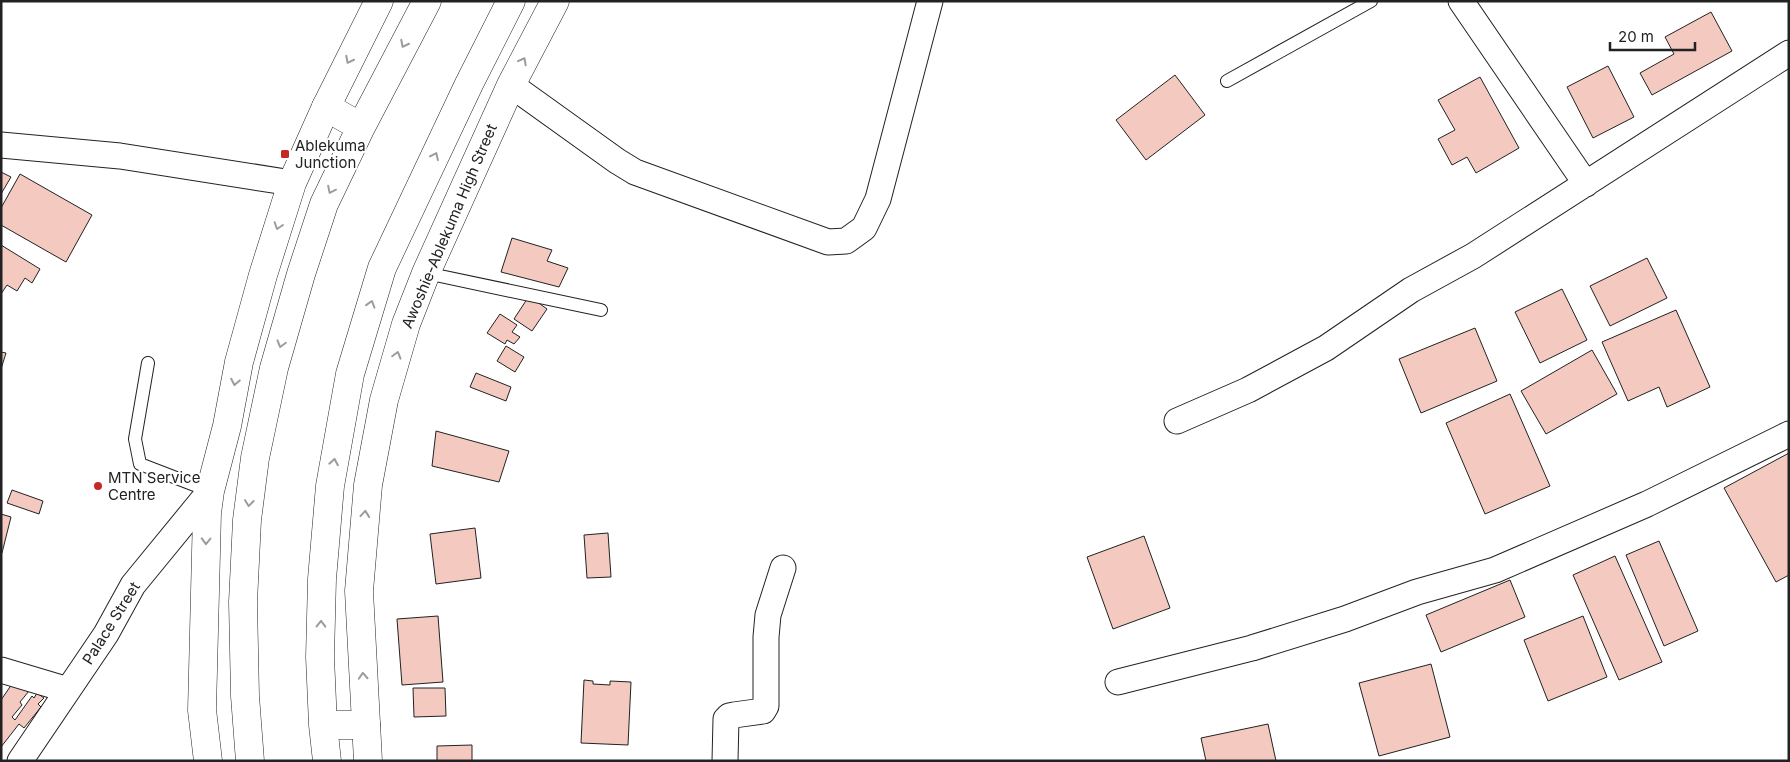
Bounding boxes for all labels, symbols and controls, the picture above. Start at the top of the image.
scale bar [1610,20,1695,52]
text: 20 m [1618,27,1654,46]
one-way arrow [400,39,410,48]
one-way arrow [346,55,356,64]
one-way arrow [517,58,527,67]
street label: Awoshie-Ablekuma High Street [397,121,501,331]
place label: Ablekuma Junction [295,136,366,172]
marker: Ablekuma Junction [279,148,291,160]
one-way arrow [429,152,439,161]
one-way arrow [327,185,337,194]
one-way arrow [274,221,284,229]
one-way arrow [365,301,375,309]
one-way arrow [276,339,286,348]
one-way arrow [391,351,402,359]
one-way arrow [231,378,241,387]
one-way arrow [329,458,339,467]
place label: MTN Service Centre [108,468,200,504]
marker: MTN Service Centre [92,480,104,492]
one-way arrow [244,499,255,507]
one-way arrow [359,510,370,518]
one-way arrow [201,538,211,546]
street label: Palace Street [78,578,144,668]
one-way arrow [315,620,326,628]
one-way arrow [358,672,369,680]

